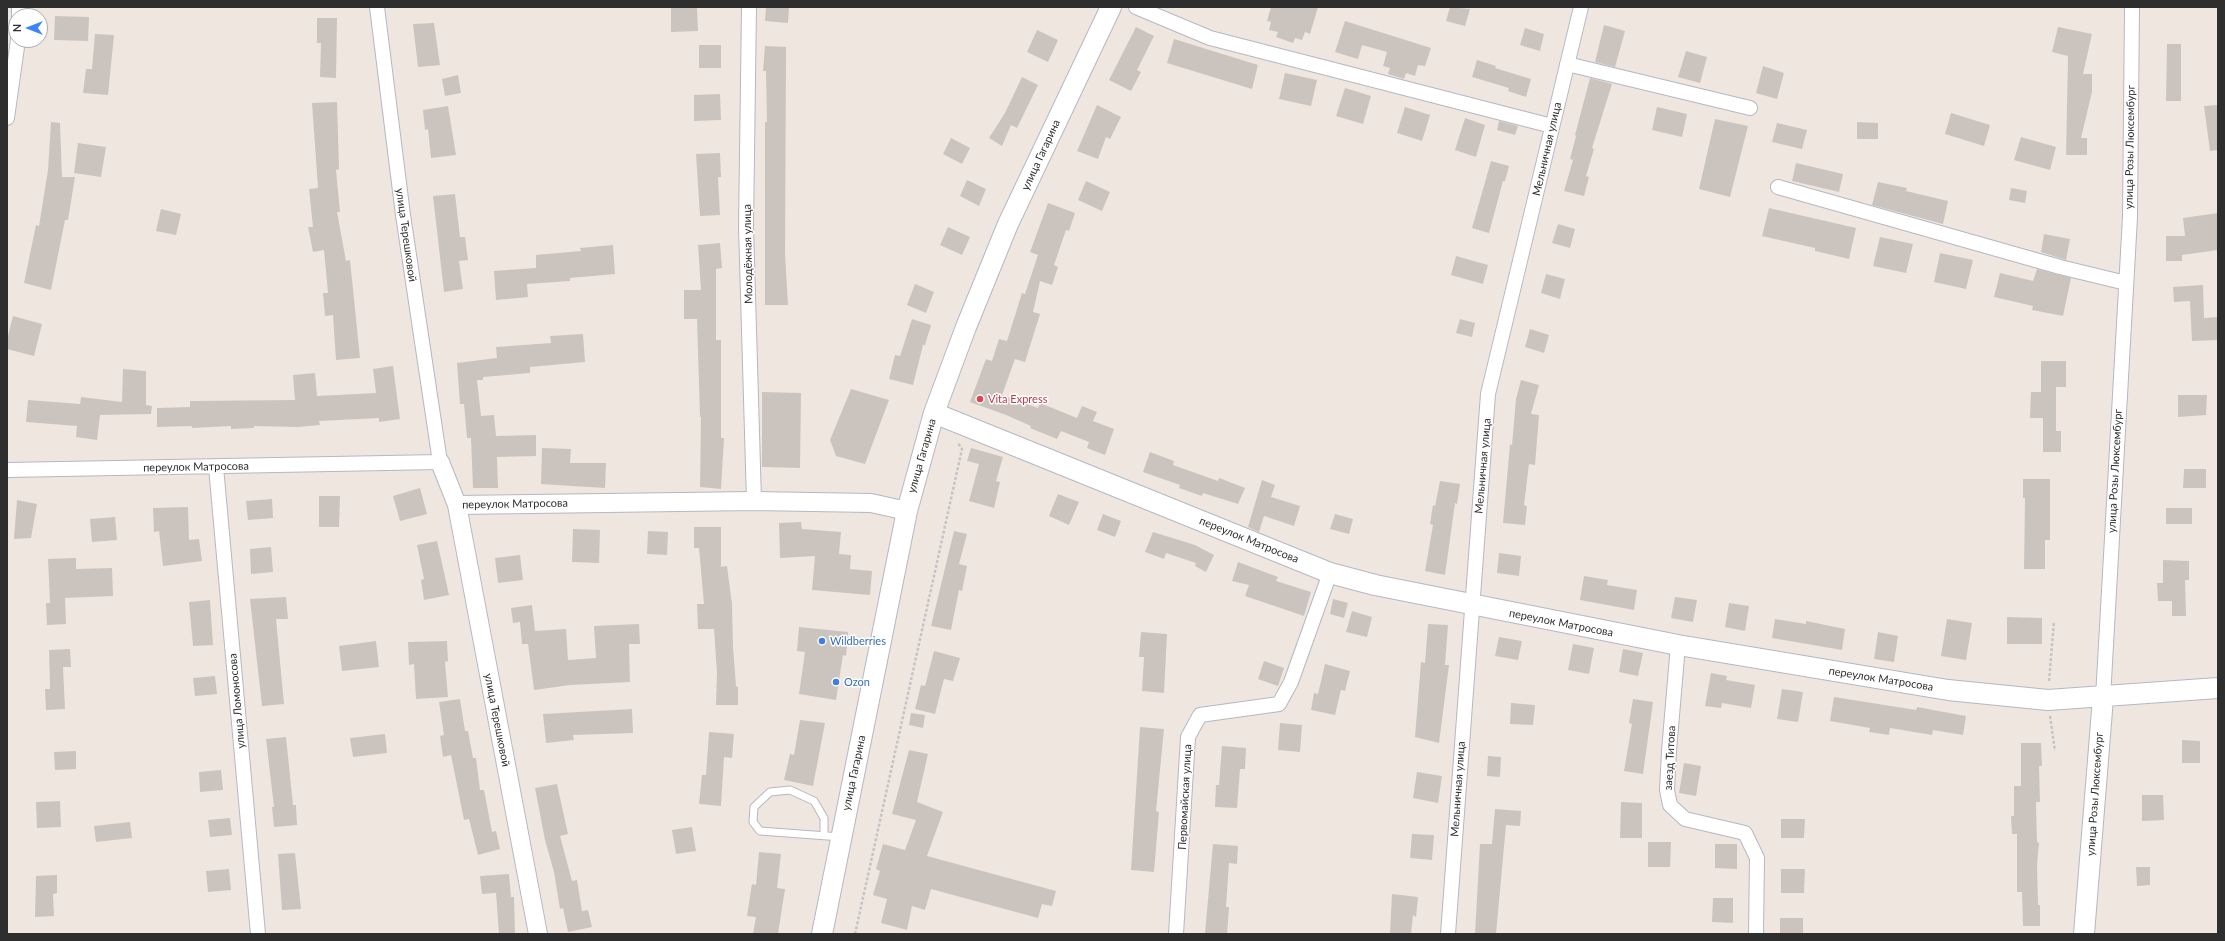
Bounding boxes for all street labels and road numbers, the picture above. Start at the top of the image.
street label: улица Розы Люксембург [2122,85,2138,209]
street label: Мельничная улица [1530,101,1564,197]
street label: улица Гагарина [1019,117,1063,193]
street label: улица Терешковой [393,187,419,283]
street label: Молодёжная улица [741,204,755,304]
street label: улица Розы Люксембург [2105,409,2125,533]
street label: улица Гагарина [905,417,939,495]
street label: Мельничная улица [1472,418,1494,514]
street label: переулок Матросова [143,459,249,475]
street label: переулок Матросова [462,496,568,512]
street label: переулок Матросова [1197,514,1301,566]
street label: переулок Матросова [1508,606,1614,640]
street label: улица Ломоносова [226,653,248,749]
street label: переулок Матросова [1828,664,1934,694]
street label: улица Терешковой [481,672,513,768]
street label: заезд Титова [1662,725,1678,791]
street label: улица Розы Люксембург [2084,732,2106,856]
street label: улица Гагарина [840,734,868,812]
street label: Мельничная улица [1448,741,1468,837]
street label: Первомайская улица [1176,744,1194,850]

